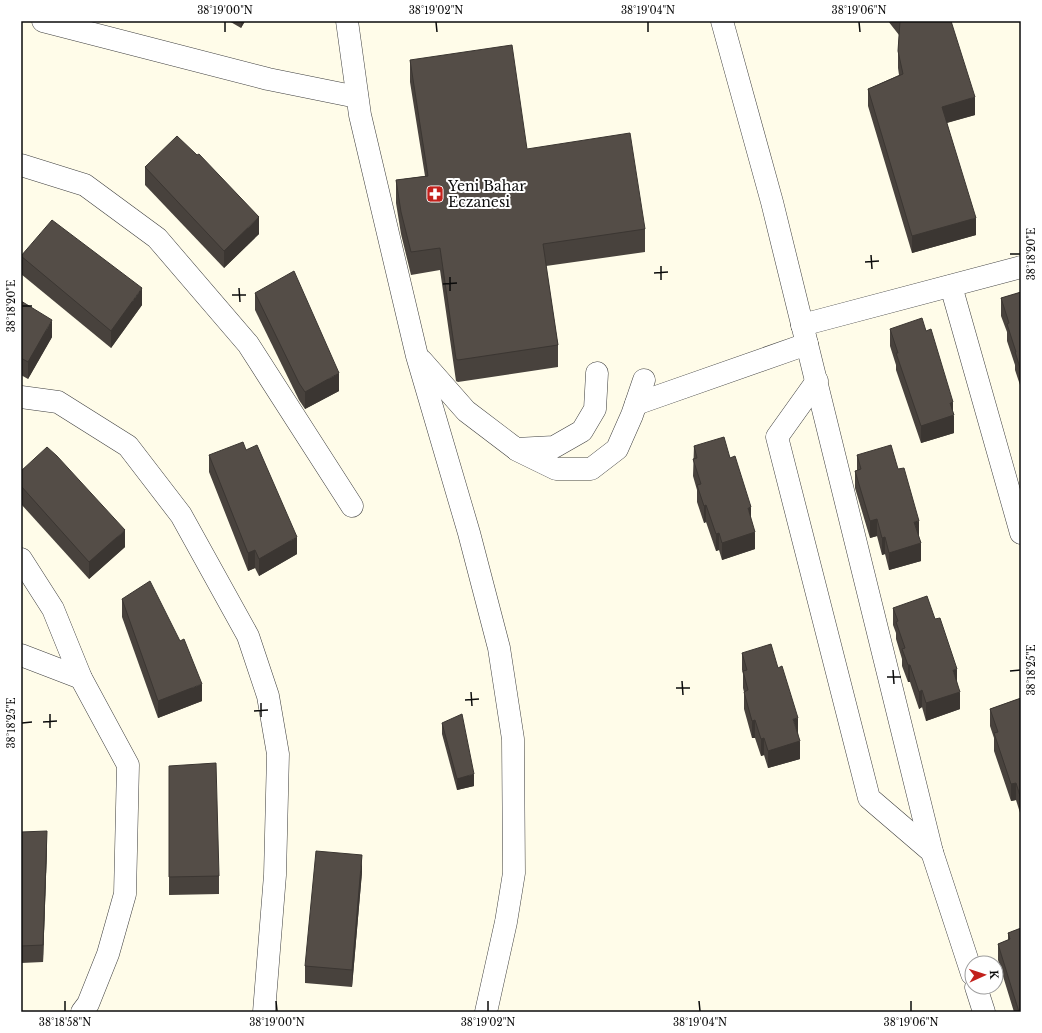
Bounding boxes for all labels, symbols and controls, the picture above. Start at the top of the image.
text: 38°19'00"N [197,4,253,17]
text: 38°19'02"N [409,4,463,17]
text: 38°19'04"N [621,4,675,17]
text: 38°19'06"N [832,4,886,17]
place label: Yeni Bahar Eczanesi [447,177,526,211]
pharmacy icon: Yeni Bahar Eczanesi [425,184,445,204]
text: 38°18'20"E [1025,228,1038,280]
text: 38°18'20"E [5,280,18,332]
text: 38°18'25"E [1025,644,1038,696]
text: 38°18'25"E [5,697,18,749]
north arrow [964,955,1004,995]
text: K [987,970,1001,980]
text: 38°18'58"N [39,1016,91,1029]
text: 38°19'00"N [249,1016,305,1029]
text: 38°19'02"N [461,1016,515,1029]
text: 38°19'04"N [673,1016,727,1029]
text: 38°19'06"N [884,1016,938,1029]

